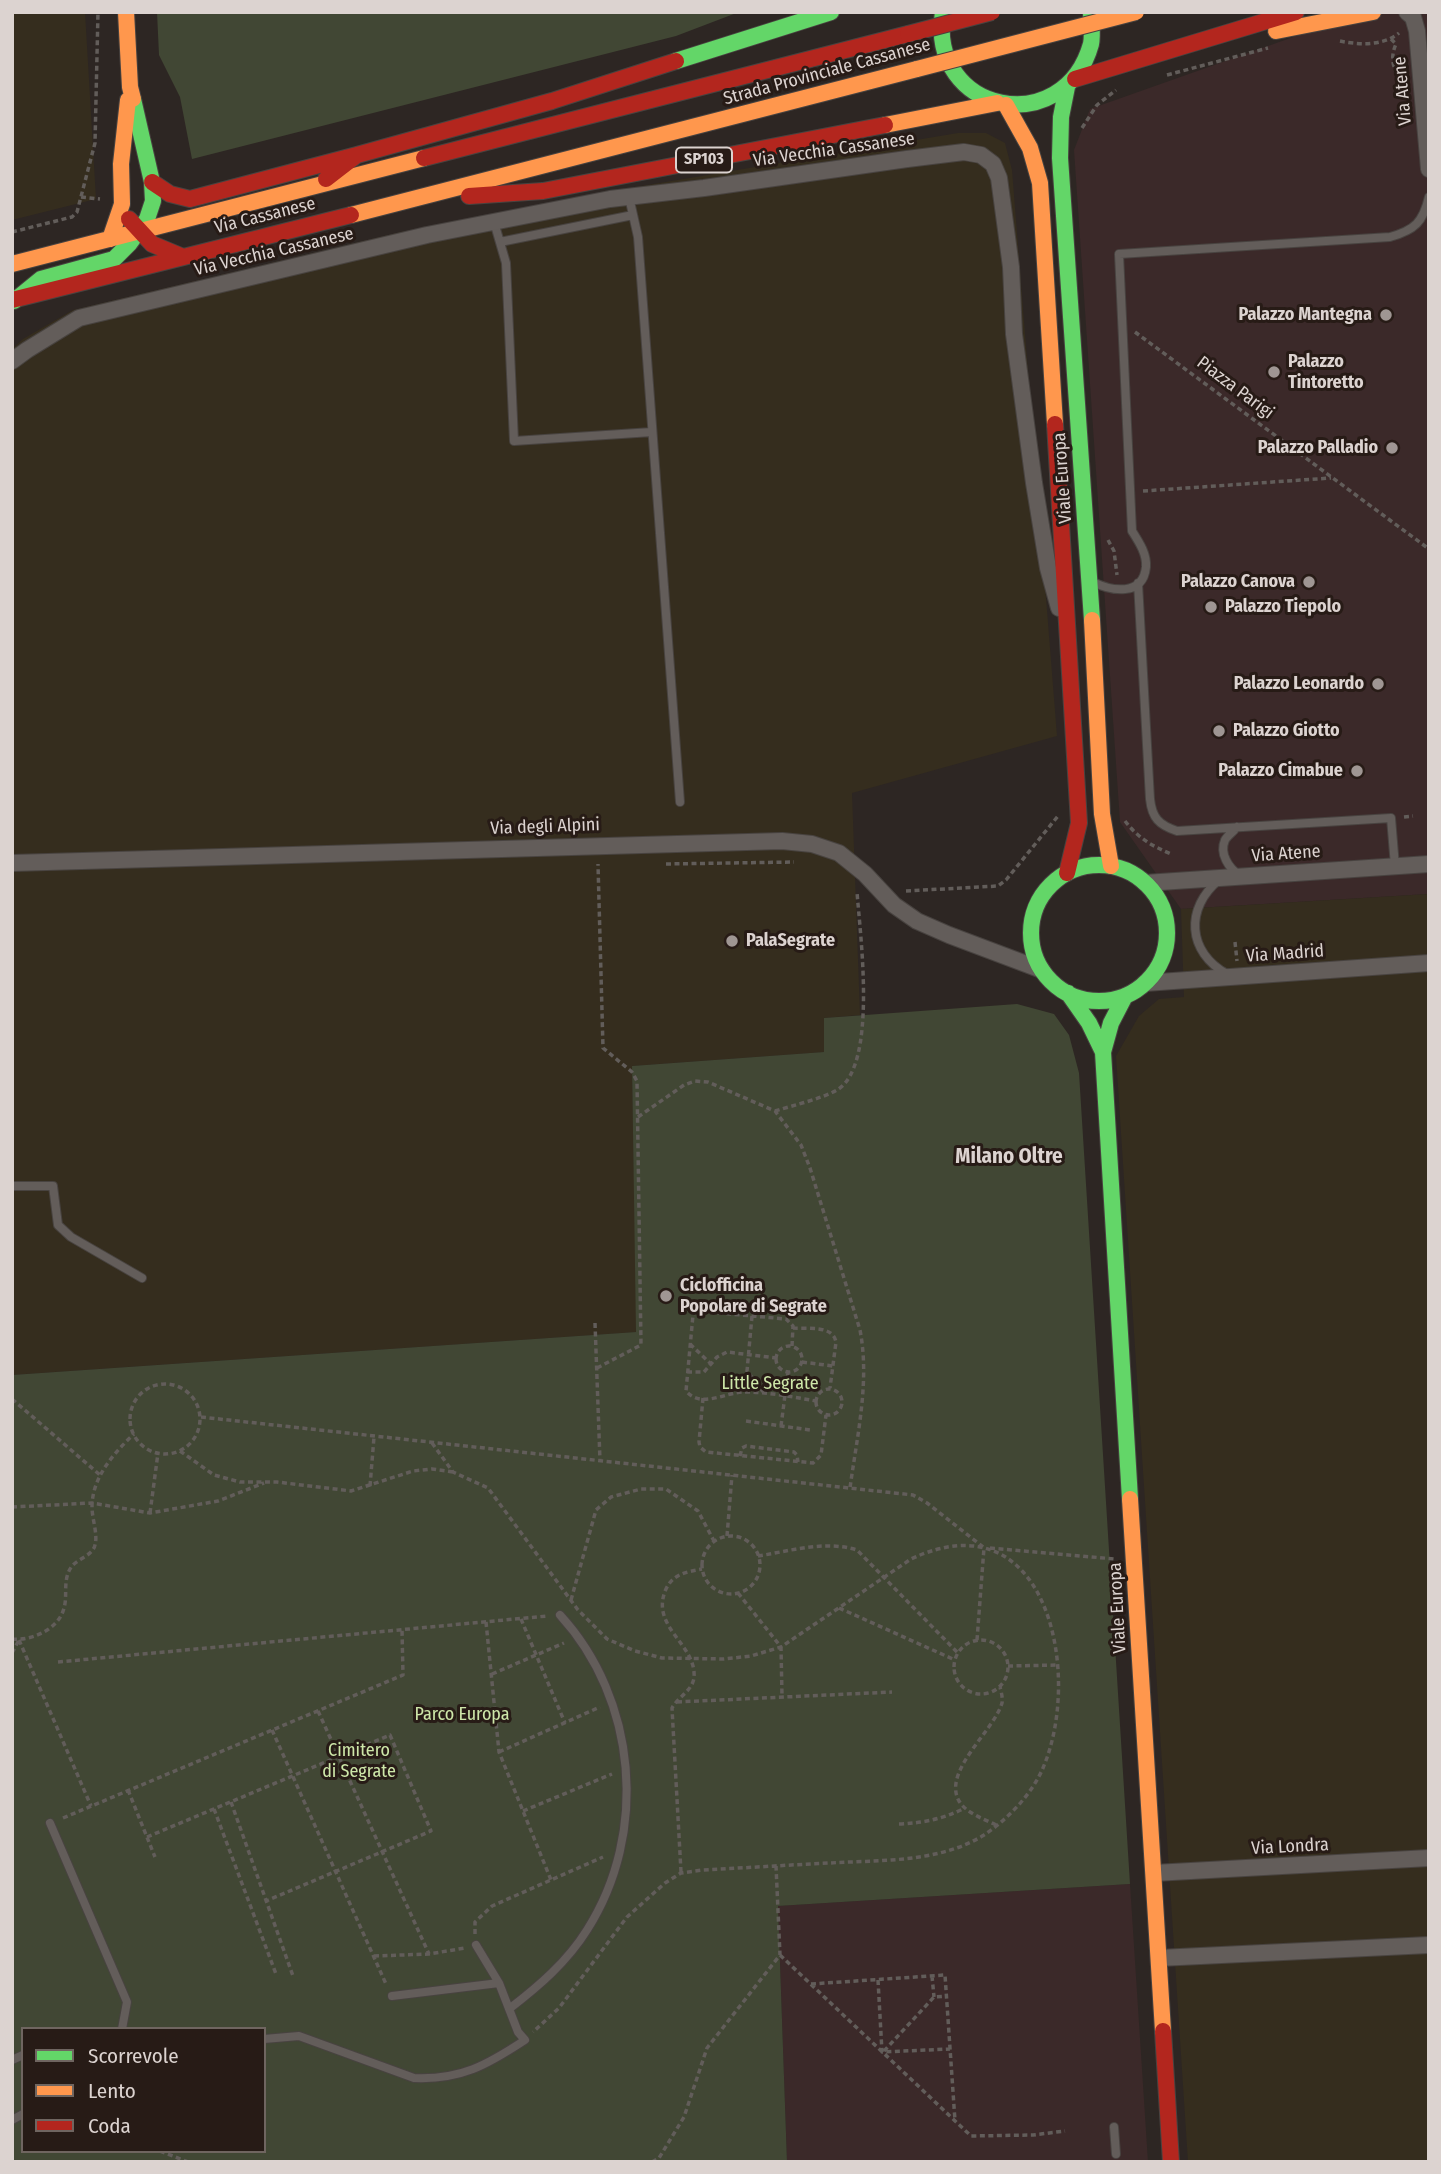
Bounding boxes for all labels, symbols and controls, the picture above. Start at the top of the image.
street label: Strada Provinciale Cassanese [721,34,933,110]
street label: Via Atene [1389,56,1417,126]
street label: Via Vecchia Cassanese [752,128,916,172]
road number: SP103 [676,148,732,172]
street label: Via Cassanese [212,193,318,239]
street label: Via Vecchia Cassanese [192,223,356,281]
place label: Palazzo Mantegna [1238,304,1372,326]
marker: Palazzo Mantegna [1378,307,1394,323]
place label: Palazzo Tintoretto [1288,351,1364,394]
street label: Piazza Parigi [1192,352,1278,424]
marker: Palazzo Tintoretto [1266,364,1282,380]
street label: Viale Europa [1049,432,1077,524]
place label: Palazzo Palladio [1258,437,1378,459]
marker: Palazzo Palladio [1384,440,1400,456]
place label: Palazzo Canova [1181,571,1295,593]
marker: Palazzo Canova [1301,574,1317,590]
place label: Palazzo Tiepolo [1225,596,1341,618]
marker: Palazzo Tiepolo [1203,599,1219,615]
place label: Palazzo Leonardo [1234,673,1364,695]
marker: Palazzo Leonardo [1370,676,1386,692]
place label: Palazzo Giotto [1233,720,1340,742]
marker: Palazzo Giotto [1211,723,1227,739]
place label: Palazzo Cimabue [1218,760,1343,782]
marker: Palazzo Cimabue [1349,763,1365,779]
street label: Via degli Alpini [490,814,600,840]
street label: Via Atene [1251,841,1321,867]
place label: PalaSegrate [746,930,835,952]
marker: PalaSegrate [724,933,740,949]
street label: Via Madrid [1245,940,1325,968]
district label: Milano Oltre [955,1144,1063,1170]
place label: Ciclofficina Popolare di Segrate [680,1275,827,1318]
marker: Ciclofficina Popolare di Segrate [658,1288,674,1304]
park label: Little Segrate [721,1373,819,1395]
street label: Viale Europa [1105,1562,1131,1654]
park label: Parco Europa [414,1704,510,1726]
park label: Cimitero di Segrate [322,1740,396,1782]
street label: Via Londra [1251,1834,1329,1860]
legend [21,2027,266,2153]
text: Scorrevole [88,2043,179,2069]
text: Lento [88,2078,136,2104]
text: Coda [88,2113,131,2139]

